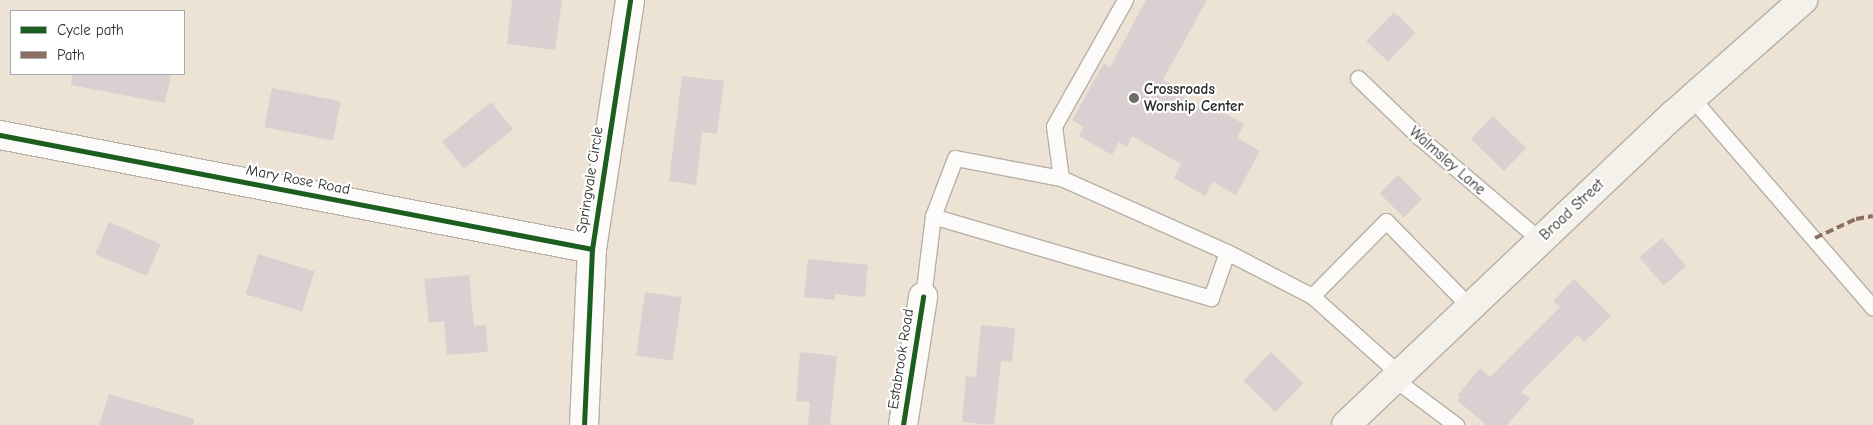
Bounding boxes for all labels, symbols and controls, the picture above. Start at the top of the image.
legend [10,10,185,75]
text: Cycle path [57,21,124,39]
text: Path [57,46,85,64]
place label: Crossroads Worship Center [1144,80,1243,115]
marker: Crossroads Worship Center [1128,92,1140,104]
street label: Walmsley Lane [1405,123,1489,199]
street label: Springvale Circle [573,125,607,235]
street label: Mary Rose Road [244,161,352,199]
street label: Broad Street [1536,176,1608,244]
street label: Estabrook Road [884,308,918,410]

